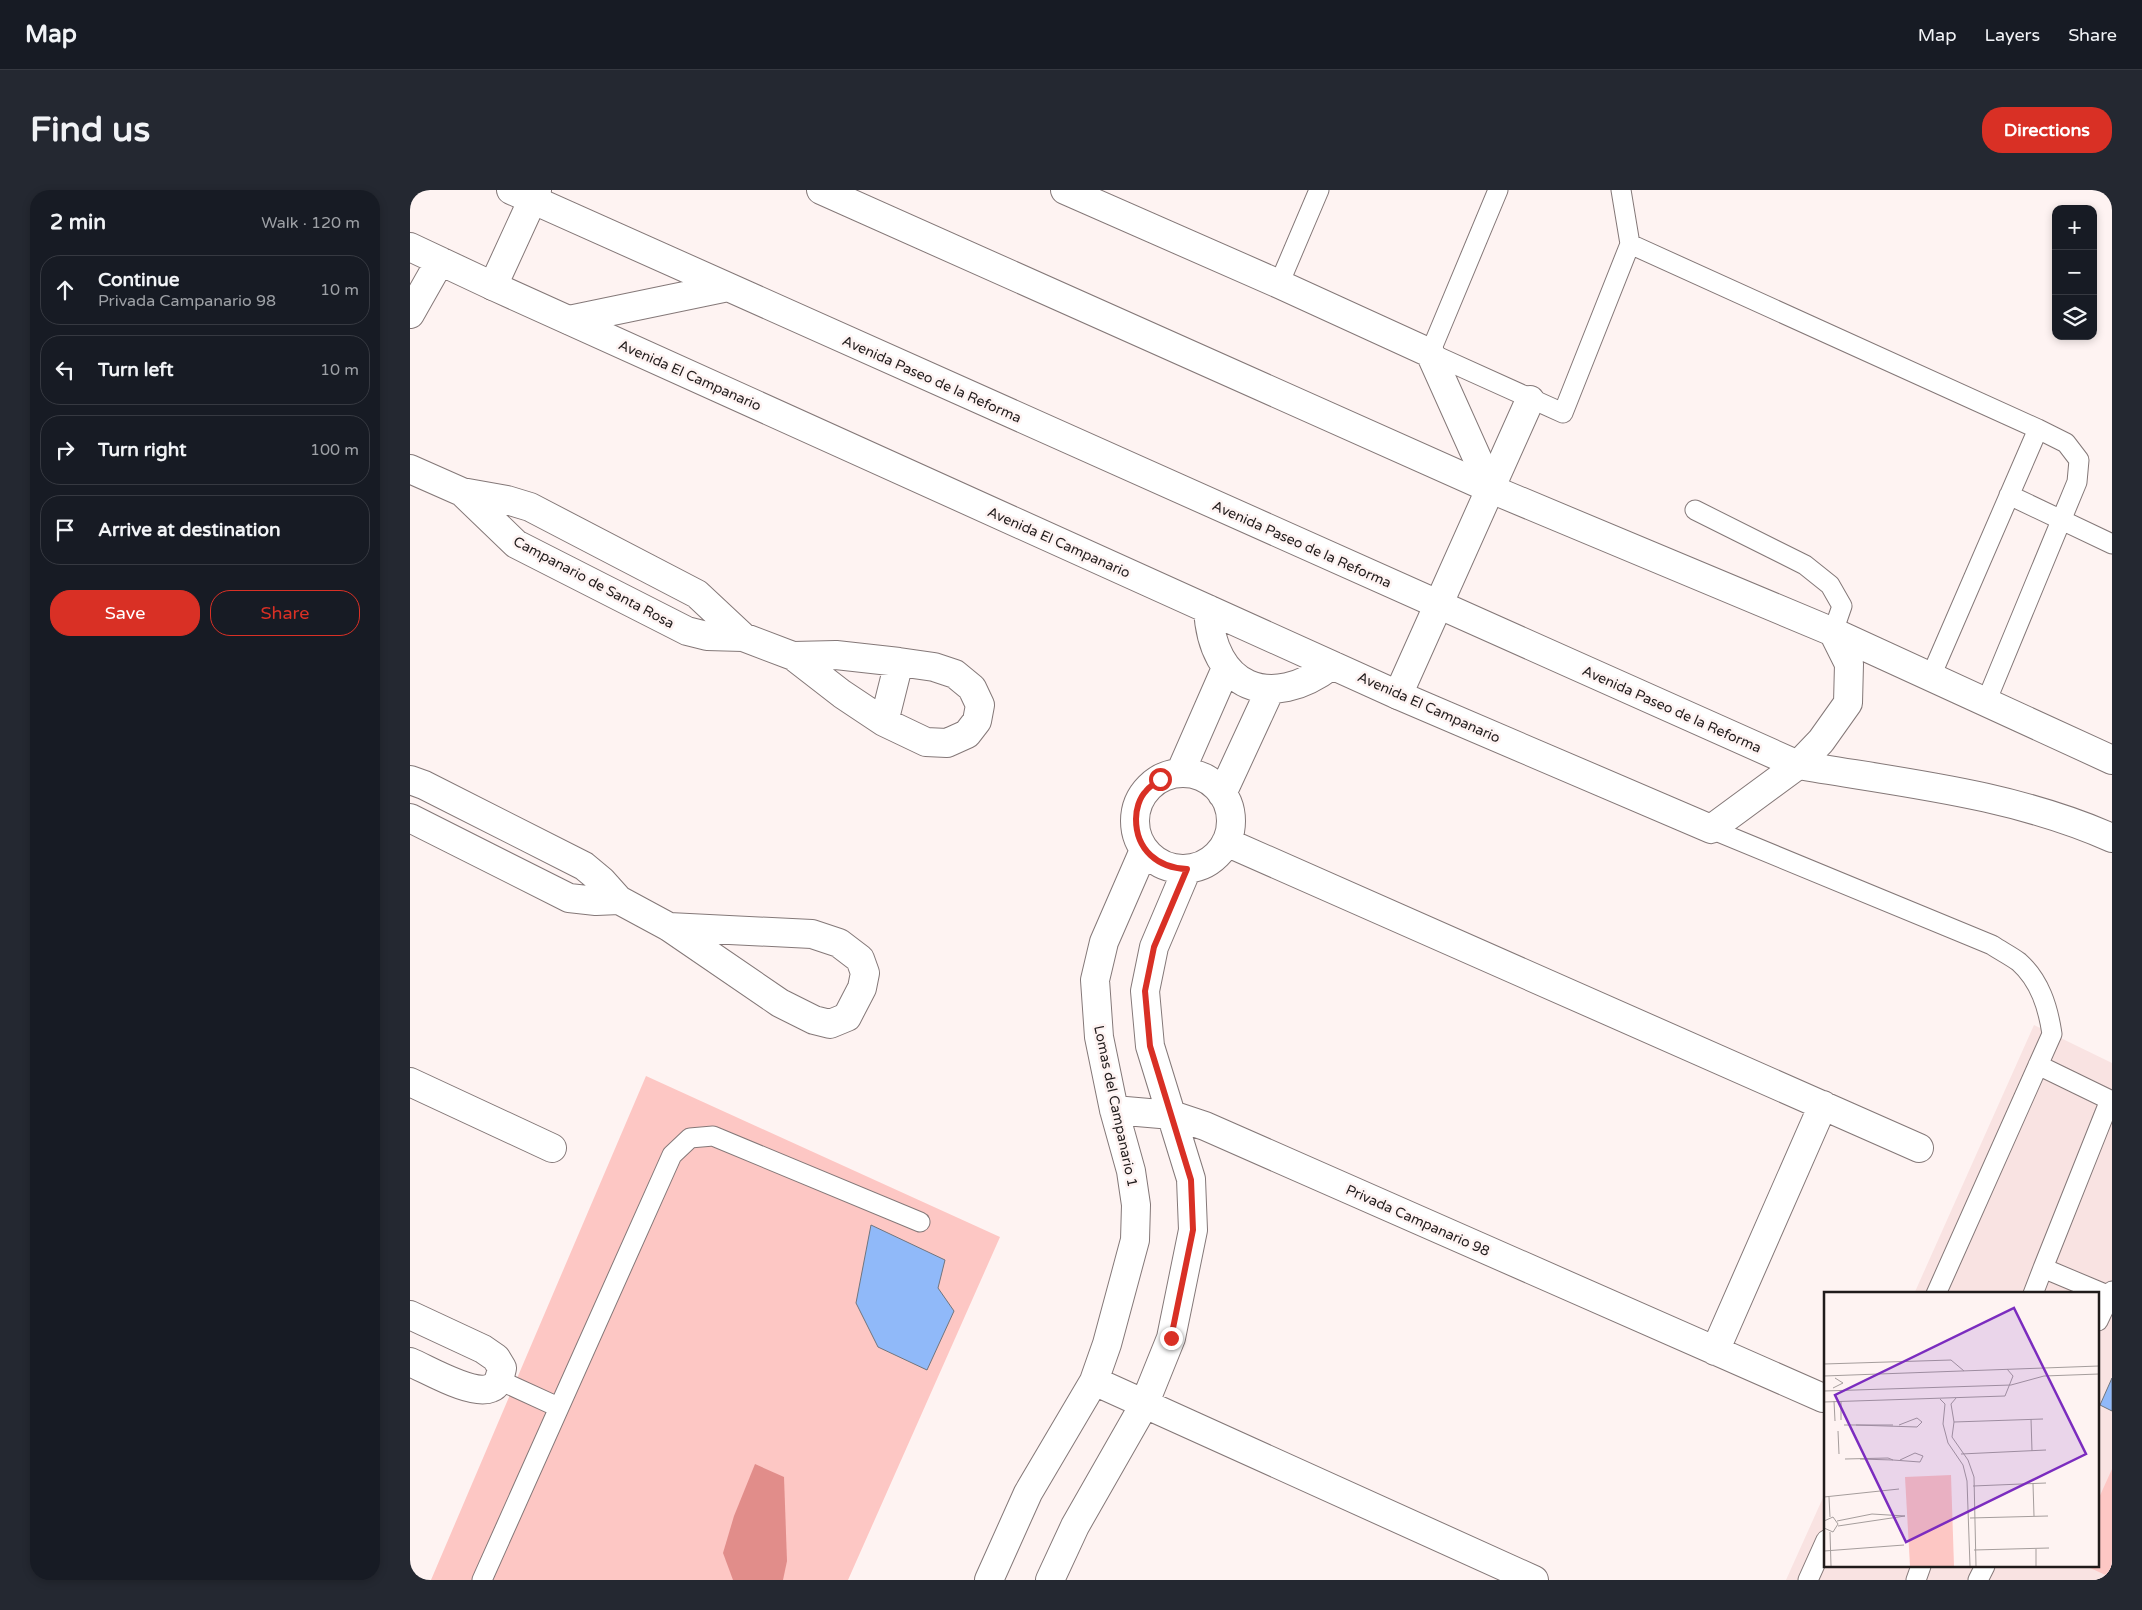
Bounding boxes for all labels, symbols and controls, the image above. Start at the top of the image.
text: Map [25,20,77,49]
text: Map [1918,24,1957,46]
text: Layers [1985,24,2040,46]
text: Share [2068,24,2117,46]
button: Directions [1982,107,2112,153]
text: Find us [30,109,150,151]
map controls [2052,205,2097,340]
button: + [2052,205,2097,250]
text: 2 min [50,210,106,235]
text: Walk · 120 m [261,213,360,233]
button: − [2052,250,2097,295]
text: Continue [98,269,180,291]
icon: ahead [51,276,79,304]
text: 10 m [320,280,359,300]
text: Privada Campanario 98 [98,291,276,311]
button: layers [2052,295,2097,340]
street label: Avenida Paseo de la Reforma [840,332,1024,427]
street label: Avenida El Campanario [616,336,764,415]
icon: left [51,356,79,384]
text: Turn left [98,359,174,381]
text: 10 m [320,360,359,380]
icon: right [51,436,79,464]
text: Turn right [98,439,186,461]
text: 100 m [310,440,359,460]
street label: Avenida Paseo de la Reforma [1210,497,1394,592]
street label: Avenida El Campanario [985,503,1133,582]
icon: arrive [51,516,79,544]
text: Arrive at destination [98,519,281,541]
street label: Campanario de Santa Rosa [510,533,677,632]
button: Save [50,590,200,636]
button: Share [210,590,360,636]
street label: Avenida Paseo de la Reforma [1580,662,1764,757]
street label: Avenida El Campanario [1355,668,1503,747]
route start [1149,768,1172,791]
street label: Lomas del Campanario 1 [1090,1024,1141,1189]
street label: Privada Campanario 98 [1343,1181,1493,1260]
inset map [1824,1292,2100,1568]
route end [1160,1327,1183,1350]

